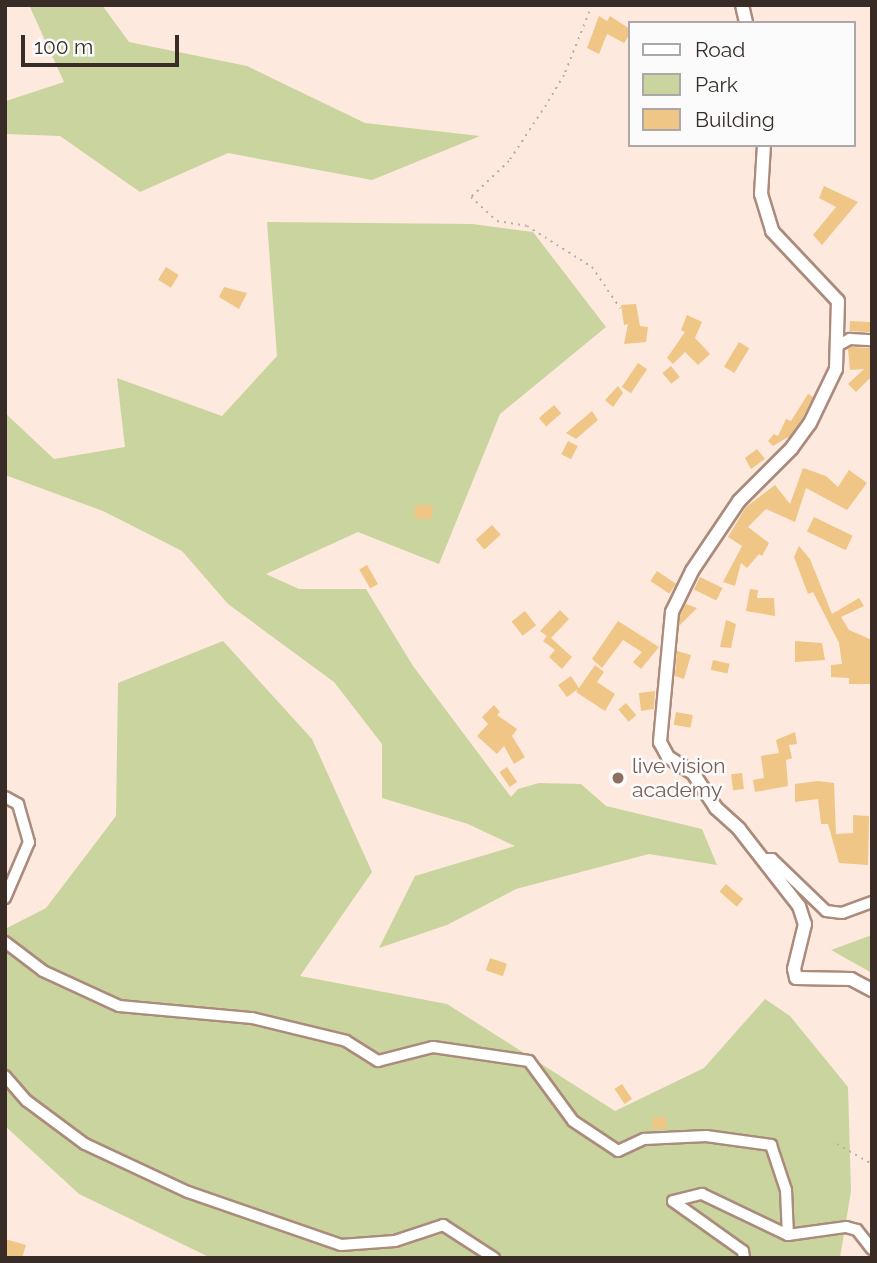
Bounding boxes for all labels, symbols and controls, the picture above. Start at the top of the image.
scale bar [24,21,182,65]
legend [628,21,856,147]
text: 100 m [34,34,93,59]
text: Road [695,37,745,62]
text: Park [695,72,738,97]
text: Building [695,107,775,132]
place label: live vision academy [632,753,726,803]
marker: live vision academy [610,770,626,786]

